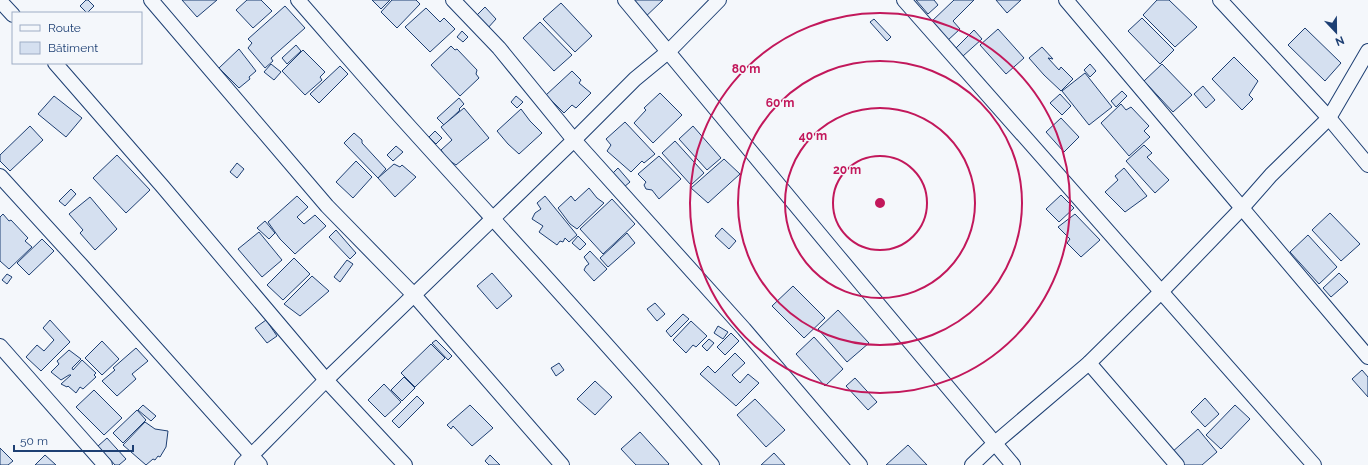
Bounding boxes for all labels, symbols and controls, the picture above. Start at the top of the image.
legend [12,12,142,64]
north arrow [1316,12,1356,52]
text: Route [48,21,81,35]
text: N [1333,33,1346,48]
text: Bâtiment [48,41,98,55]
text: 80 m [732,62,760,76]
text: 60 m [766,96,794,110]
text: 40 m [799,129,827,143]
text: 20 m [833,163,861,177]
centre of rings [873,196,887,210]
scale bar [14,427,133,453]
text: 50 m [20,434,48,448]

